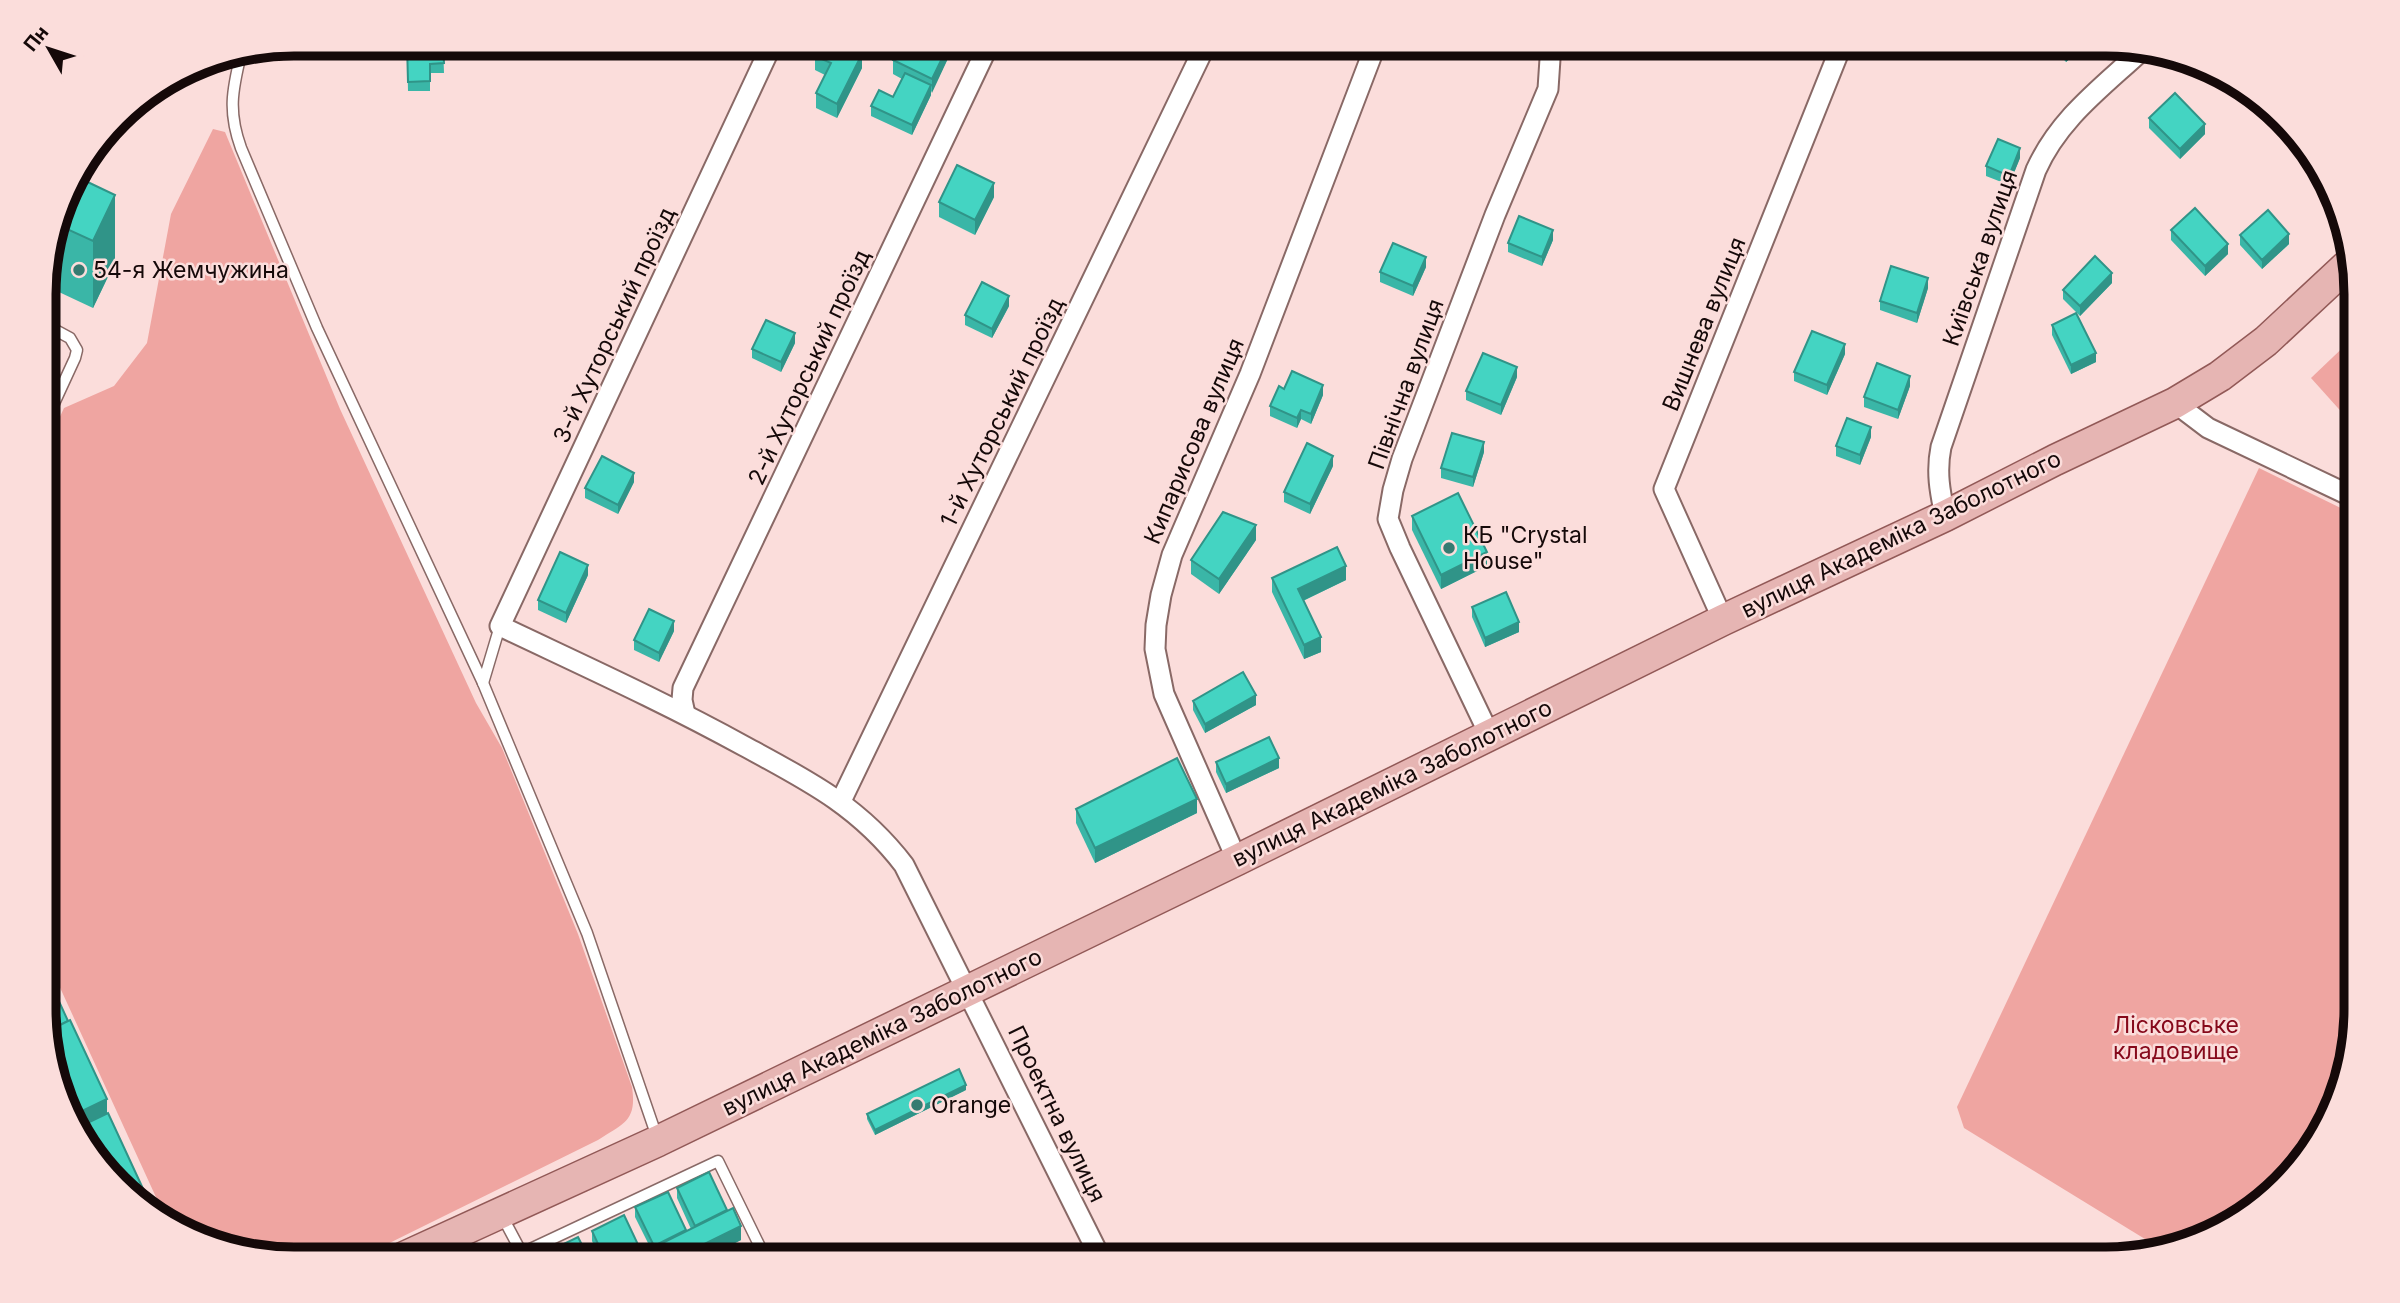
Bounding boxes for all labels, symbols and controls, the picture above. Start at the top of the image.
north arrow [14,14,84,84]
text: Пн [19,21,53,56]
street label: Київська вулиця [1937,166,2023,350]
street label: 3-й Хуторський проїзд [547,203,681,447]
street label: Вишнева вулиця [1656,233,1752,415]
street label: 2-й Хуторський проїзд [742,245,876,489]
place label: 54-я Жемчужина [93,256,289,284]
marker: 54-я Жемчужина [71,262,87,278]
street label: 1-й Хуторський проїзд [934,293,1070,531]
street label: Північна вулиця [1362,295,1450,473]
street label: Кипарисова вулиця [1138,334,1250,548]
street label: вулиця Академіка Заболотного [1737,444,2065,624]
place label: КБ "Crystal House" [1463,521,1588,575]
marker: КБ "Crystal House" [1441,540,1457,556]
street label: вулиця Академіка Заболотного [1228,693,1556,873]
street label: вулиця Академіка Заболотного [718,942,1046,1122]
park label: Лісковське кладовище [2113,1011,2239,1065]
street label: Проектна вулиця [1002,1021,1112,1207]
place label: Orange [931,1091,1011,1119]
marker: Orange [909,1097,925,1113]

